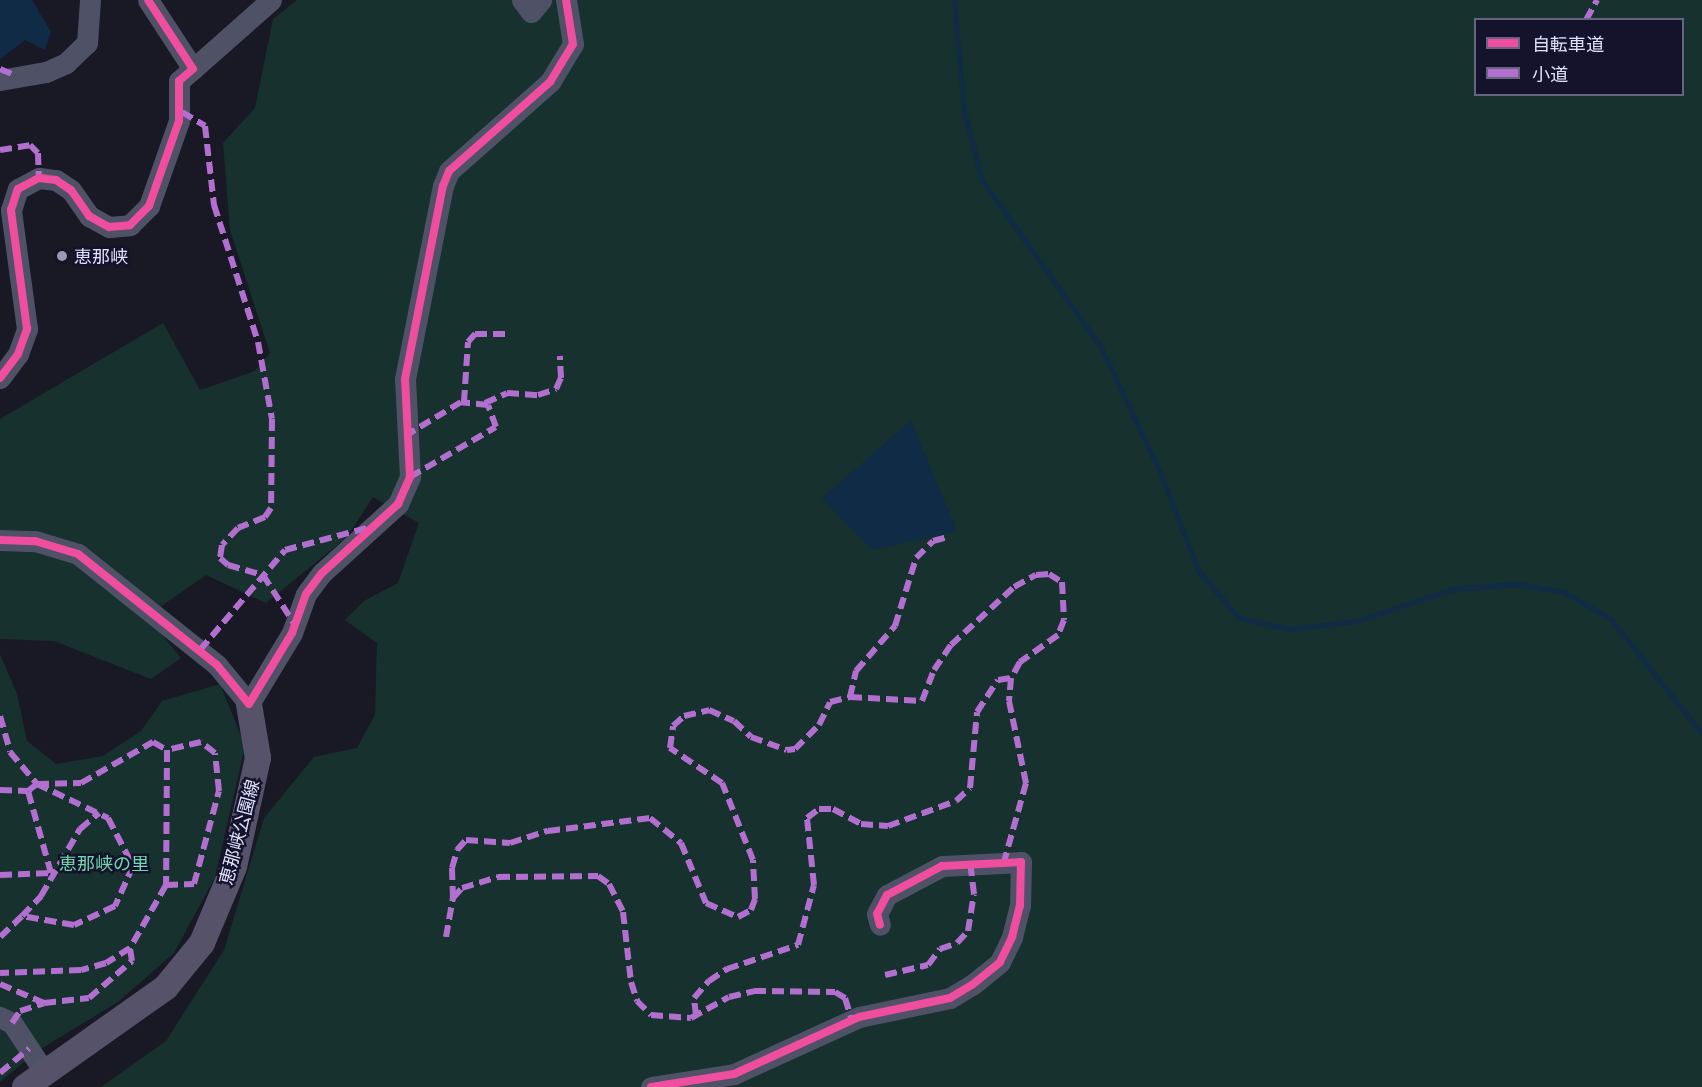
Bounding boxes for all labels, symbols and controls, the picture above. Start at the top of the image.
legend [1474,18,1684,96]
text: 自転車道 [1532,33,1604,55]
text: 小道 [1532,63,1568,85]
place label: 恵那峡 [74,245,128,267]
marker: 恵那峡 [55,249,69,263]
street label: 恵那峡公園線 [215,777,263,887]
park label: 恵那峡の里 [59,852,149,874]

